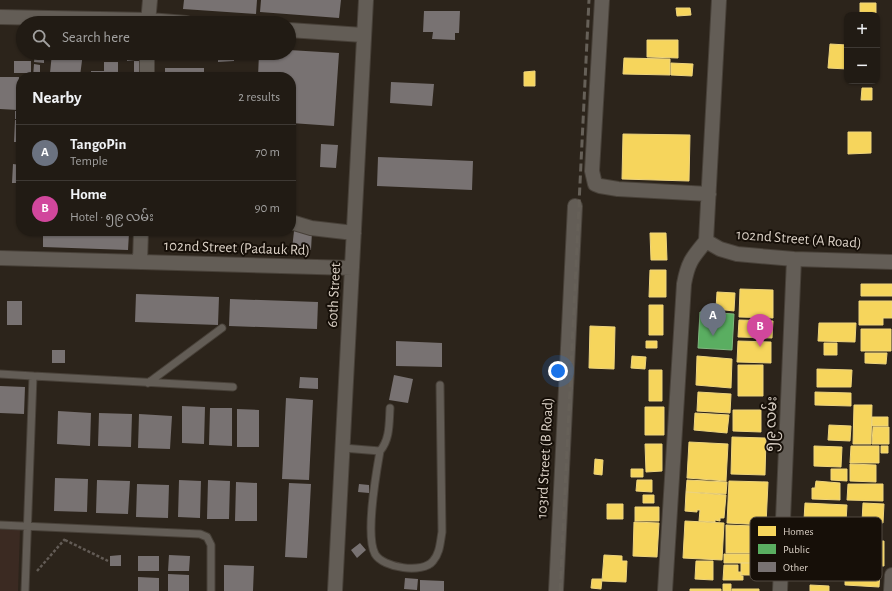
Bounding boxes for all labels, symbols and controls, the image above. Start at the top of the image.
map controls [844,12,880,84]
button: + [844,12,880,48]
search box [16,16,296,60]
icon: search [30,27,52,49]
text: Search here [62,30,130,45]
button: − [844,48,880,84]
text: Nearby [32,89,82,106]
text: 2 results [238,91,280,104]
text: TangoPin [70,137,126,152]
text: A [41,146,49,159]
text: 70 m [255,146,280,159]
text: Temple [70,155,108,168]
text: Home [70,187,107,202]
text: B [41,202,49,215]
text: 90 m [254,202,280,215]
text: Hotel · ၅၉ လမ်း [70,211,154,224]
street label: 102nd Street (A Road) [736,227,862,251]
street label: 102nd Street (Padauk Rd) [164,238,310,258]
street label: 60th Street [325,262,343,328]
pin: A [700,303,726,336]
pin: B [747,314,773,347]
your location [548,361,568,381]
street label: ၅၉ လမ်း [760,396,783,452]
street label: 103rd Street (B Road) [534,397,556,519]
legend [750,517,882,581]
text: Homes [783,526,814,537]
text: Public [783,544,810,555]
text: Other [783,562,808,573]

